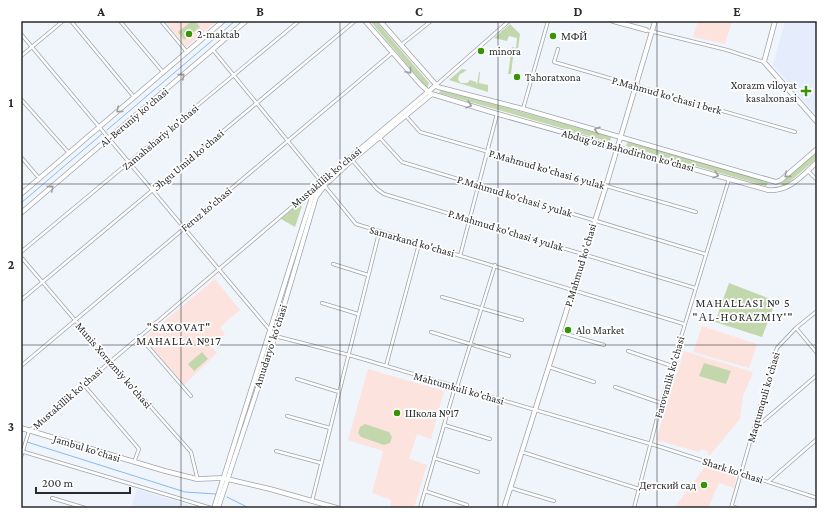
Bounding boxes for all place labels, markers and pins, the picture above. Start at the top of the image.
place label: 2-maktab [197,28,240,40]
marker: 2-maktab [184,29,194,39]
place label: МФЙ [561,30,587,42]
marker: МФЙ [548,31,558,41]
place label: minora [489,45,521,57]
marker: minora [476,46,486,56]
place label: Tahoratxona [525,71,581,83]
marker: Tahoratxona [512,72,522,82]
place label: Xorazm viloyat kasalxonasi [731,79,797,104]
marker: Xorazm viloyat kasalxonasi [800,85,812,97]
place label: Alo Market [576,324,625,336]
marker: Alo Market [563,325,573,335]
place label: Школа №17 [405,407,459,419]
marker: Школа №17 [392,408,402,418]
place label: Детский сад [639,479,696,491]
marker: Детский сад [699,480,709,490]

